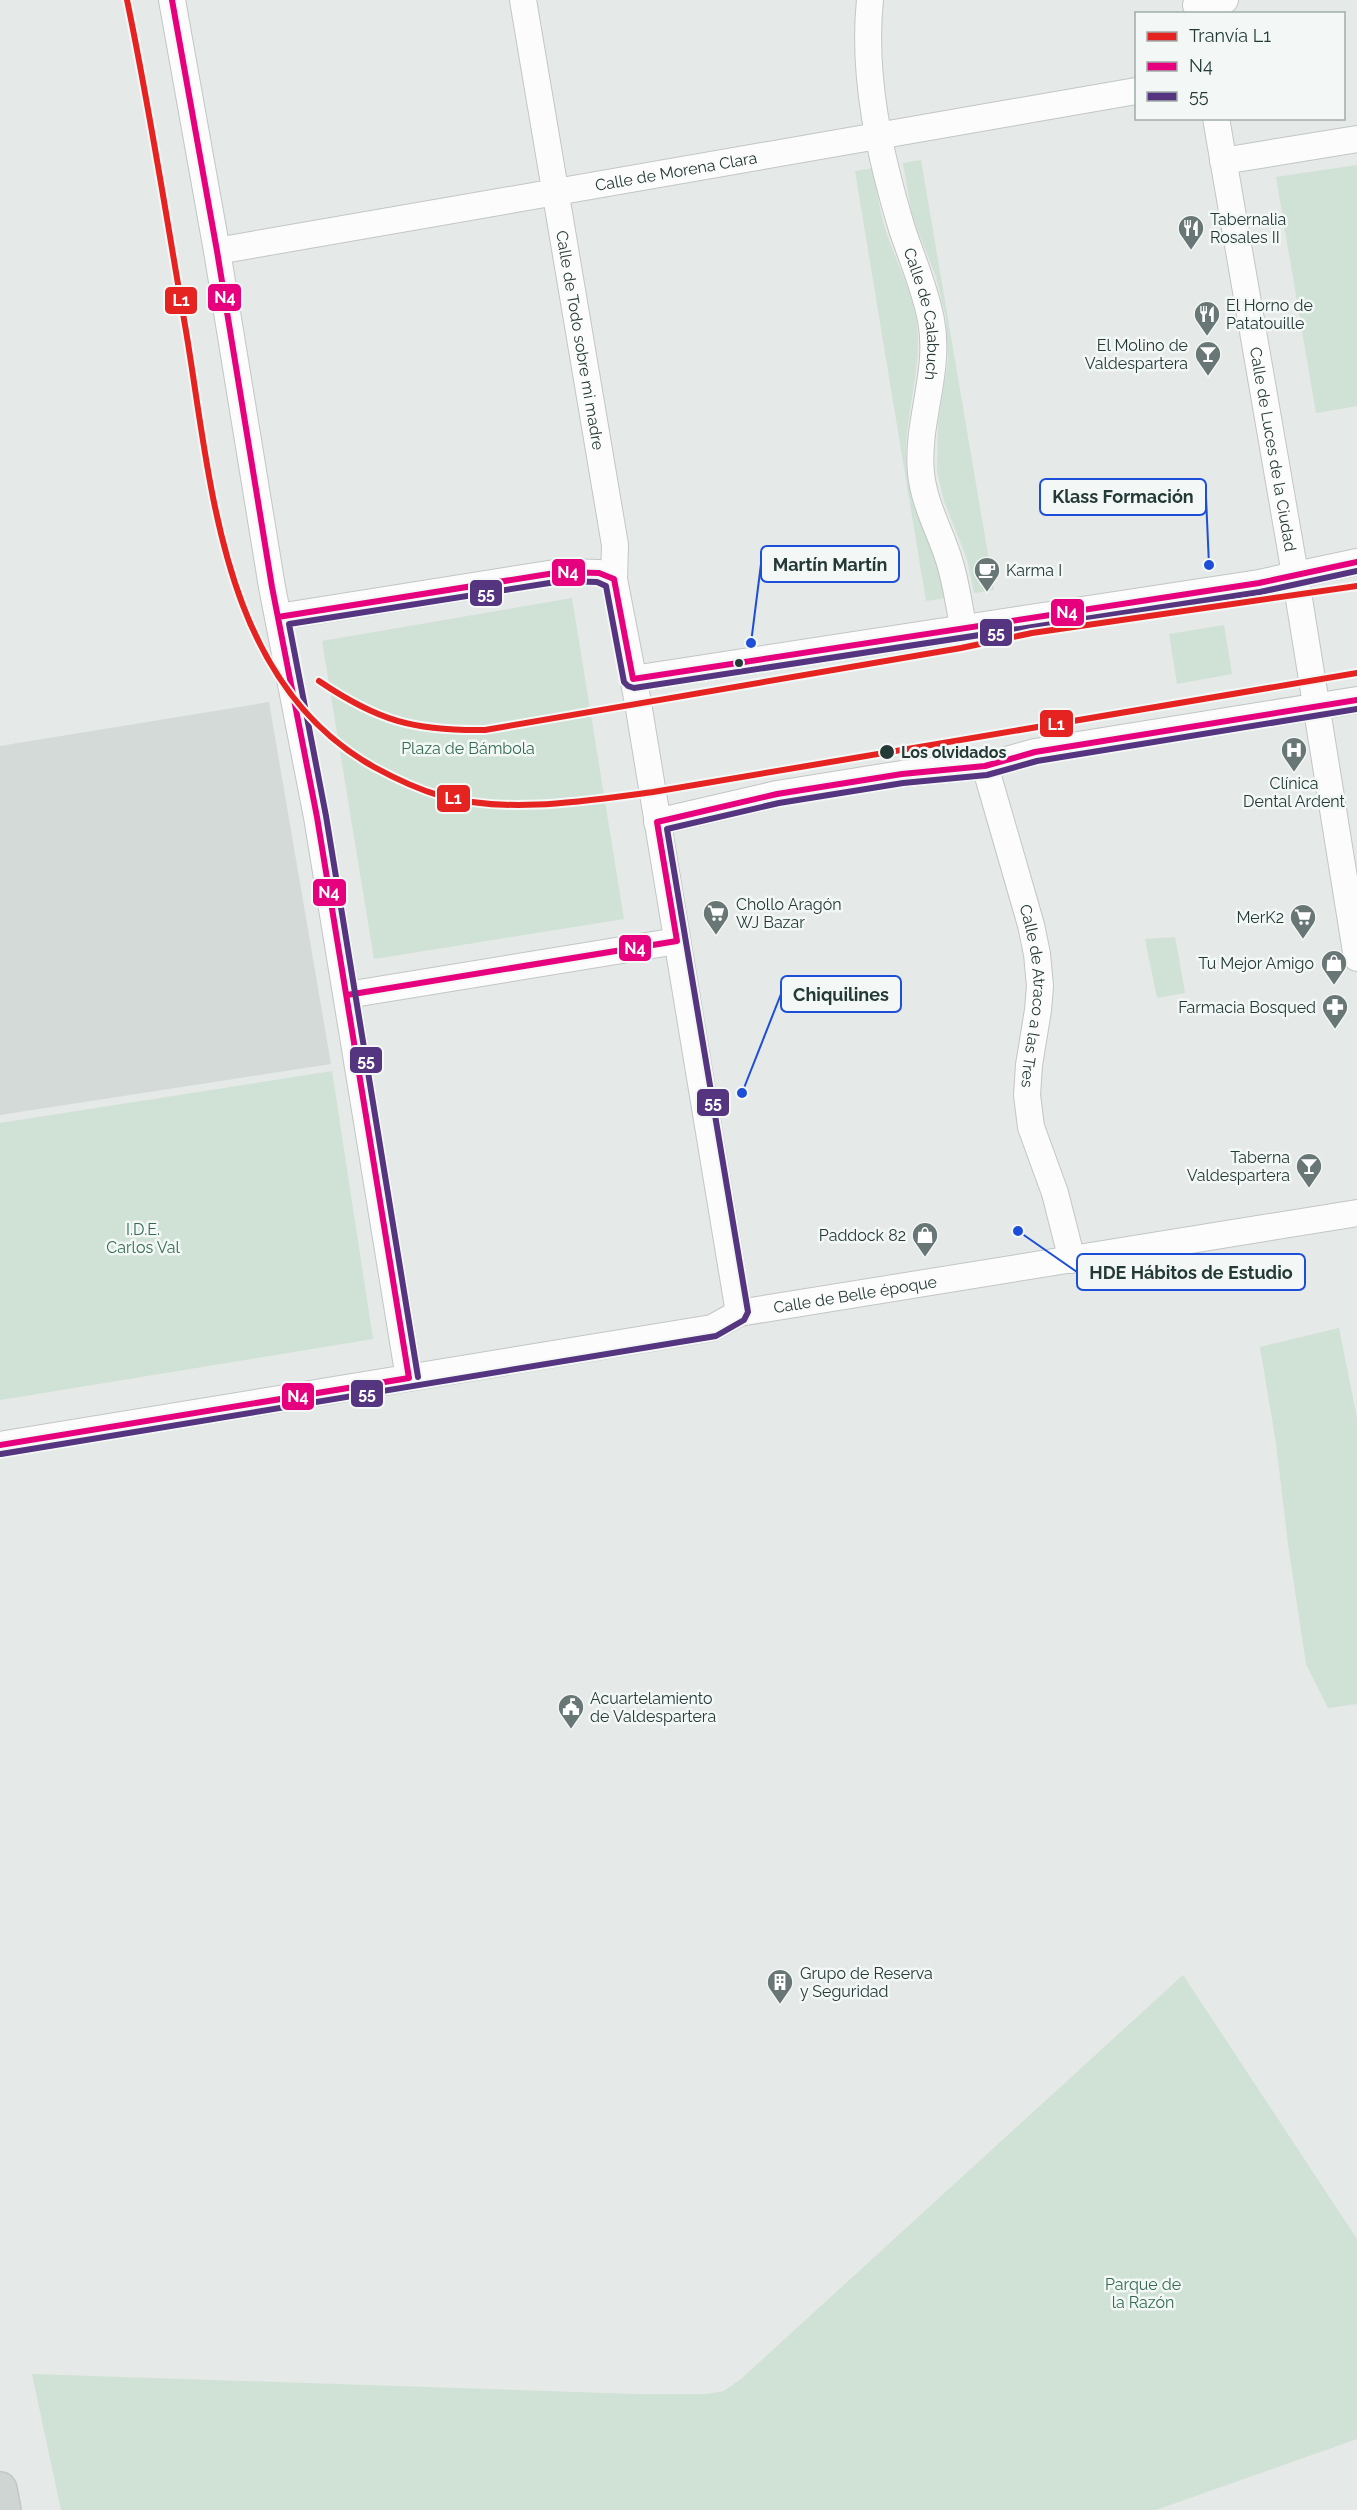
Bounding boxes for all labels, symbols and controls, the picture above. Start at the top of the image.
legend [1135,12,1345,120]
text: Tranvía L1 [1189,25,1271,46]
text: N4 [1189,55,1213,76]
text: 55 [1189,85,1209,106]
street label: Calle de Morena Clara [594,148,759,195]
place label: Tabernalia Rosales II [1210,210,1286,247]
restaurant icon: Tabernalia Rosales II [1176,213,1206,251]
street label: Calle de Todo sobre mi madre [552,229,608,452]
street label: Calle de Calabuch [899,245,942,381]
line badge: N4 [207,283,242,312]
line badge: L1 [164,286,198,315]
text: N4 [214,288,236,307]
text: L1 [172,291,190,310]
place label: El Horno de Patatouille [1226,296,1313,333]
restaurant icon: El Horno de Patatouille [1192,299,1222,337]
place label: El Molino de Valdespartera [1085,336,1188,373]
bar icon: El Molino de Valdespartera [1193,339,1223,377]
street label: Calle de Luces de la Ciudad [1246,345,1300,553]
callout: Klass Formación [1040,479,1206,515]
text: Klass Formación [1052,486,1194,507]
callout: Martín Martín [761,546,899,582]
text: Martín Martín [773,554,887,575]
cafe icon: Karma I [972,555,1002,593]
line badge: N4 [551,558,586,587]
place label: Karma I [1006,561,1062,580]
text: N4 [557,563,579,582]
line badge: 55 [469,579,503,607]
text: 55 [477,584,495,603]
line badge: N4 [1050,598,1085,627]
text: N4 [1056,603,1078,622]
line badge: 55 [979,618,1013,647]
text: 55 [987,623,1005,642]
unlabelled marker [733,657,745,669]
line badge: L1 [1039,709,1074,738]
text: L1 [1047,715,1065,734]
hospital icon: Clínica Dental Ardent [1279,735,1309,773]
park label: Plaza de Bámbola [401,739,535,758]
marker: Los olvidados [878,743,896,761]
place label: Los olvidados [901,743,1006,762]
place label: Clínica Dental Ardent [1243,774,1346,811]
line badge: L1 [436,784,471,813]
text: L1 [444,789,462,808]
line badge: N4 [312,878,347,907]
text: N4 [318,883,340,902]
place label: Chollo Aragón WJ Bazar [736,895,842,932]
supermarket icon: Chollo Aragón WJ Bazar [701,898,731,936]
street label: Calle de Atraco a las Tres [1015,902,1049,1088]
supermarket icon: MerK2 [1288,902,1318,940]
place label: MerK2 [1236,908,1284,927]
line badge: N4 [618,934,652,962]
text: N4 [624,939,646,958]
shop icon: Tu Mejor Amigo [1319,948,1349,986]
place label: Tu Mejor Amigo [1198,954,1314,973]
callout: Chiquilines [781,976,901,1012]
text: Chiquilines [793,984,889,1005]
pharmacy icon: Farmacia Bosqued [1320,992,1350,1030]
place label: Farmacia Bosqued [1178,998,1316,1017]
line badge: 55 [349,1046,383,1074]
text: 55 [357,1051,375,1070]
line badge: 55 [696,1088,730,1117]
text: 55 [704,1093,722,1112]
place label: Taberna Valdespartera [1187,1148,1290,1185]
bar icon: Taberna Valdespartera [1294,1151,1324,1189]
park label: I.D.E. Carlos Val [106,1220,180,1257]
shop icon: Paddock 82 [910,1220,940,1258]
place label: Paddock 82 [819,1226,906,1245]
callout: HDE Hábitos de Estudio [1077,1254,1305,1290]
text: HDE Hábitos de Estudio [1089,1262,1293,1283]
street label: Calle de Belle époque [772,1272,938,1317]
line badge: 55 [350,1379,384,1408]
line badge: N4 [281,1382,315,1411]
text: 55 [358,1384,376,1403]
text: N4 [287,1387,309,1406]
place label: Acuartelamiento de Valdespartera [590,1689,716,1726]
public building icon: Acuartelamiento de Valdespartera [556,1692,586,1730]
place label: Grupo de Reserva y Seguridad [800,1964,933,2001]
building icon: Grupo de Reserva y Seguridad [765,1967,795,2005]
park label: Parque de la Razón [1105,2275,1181,2312]

